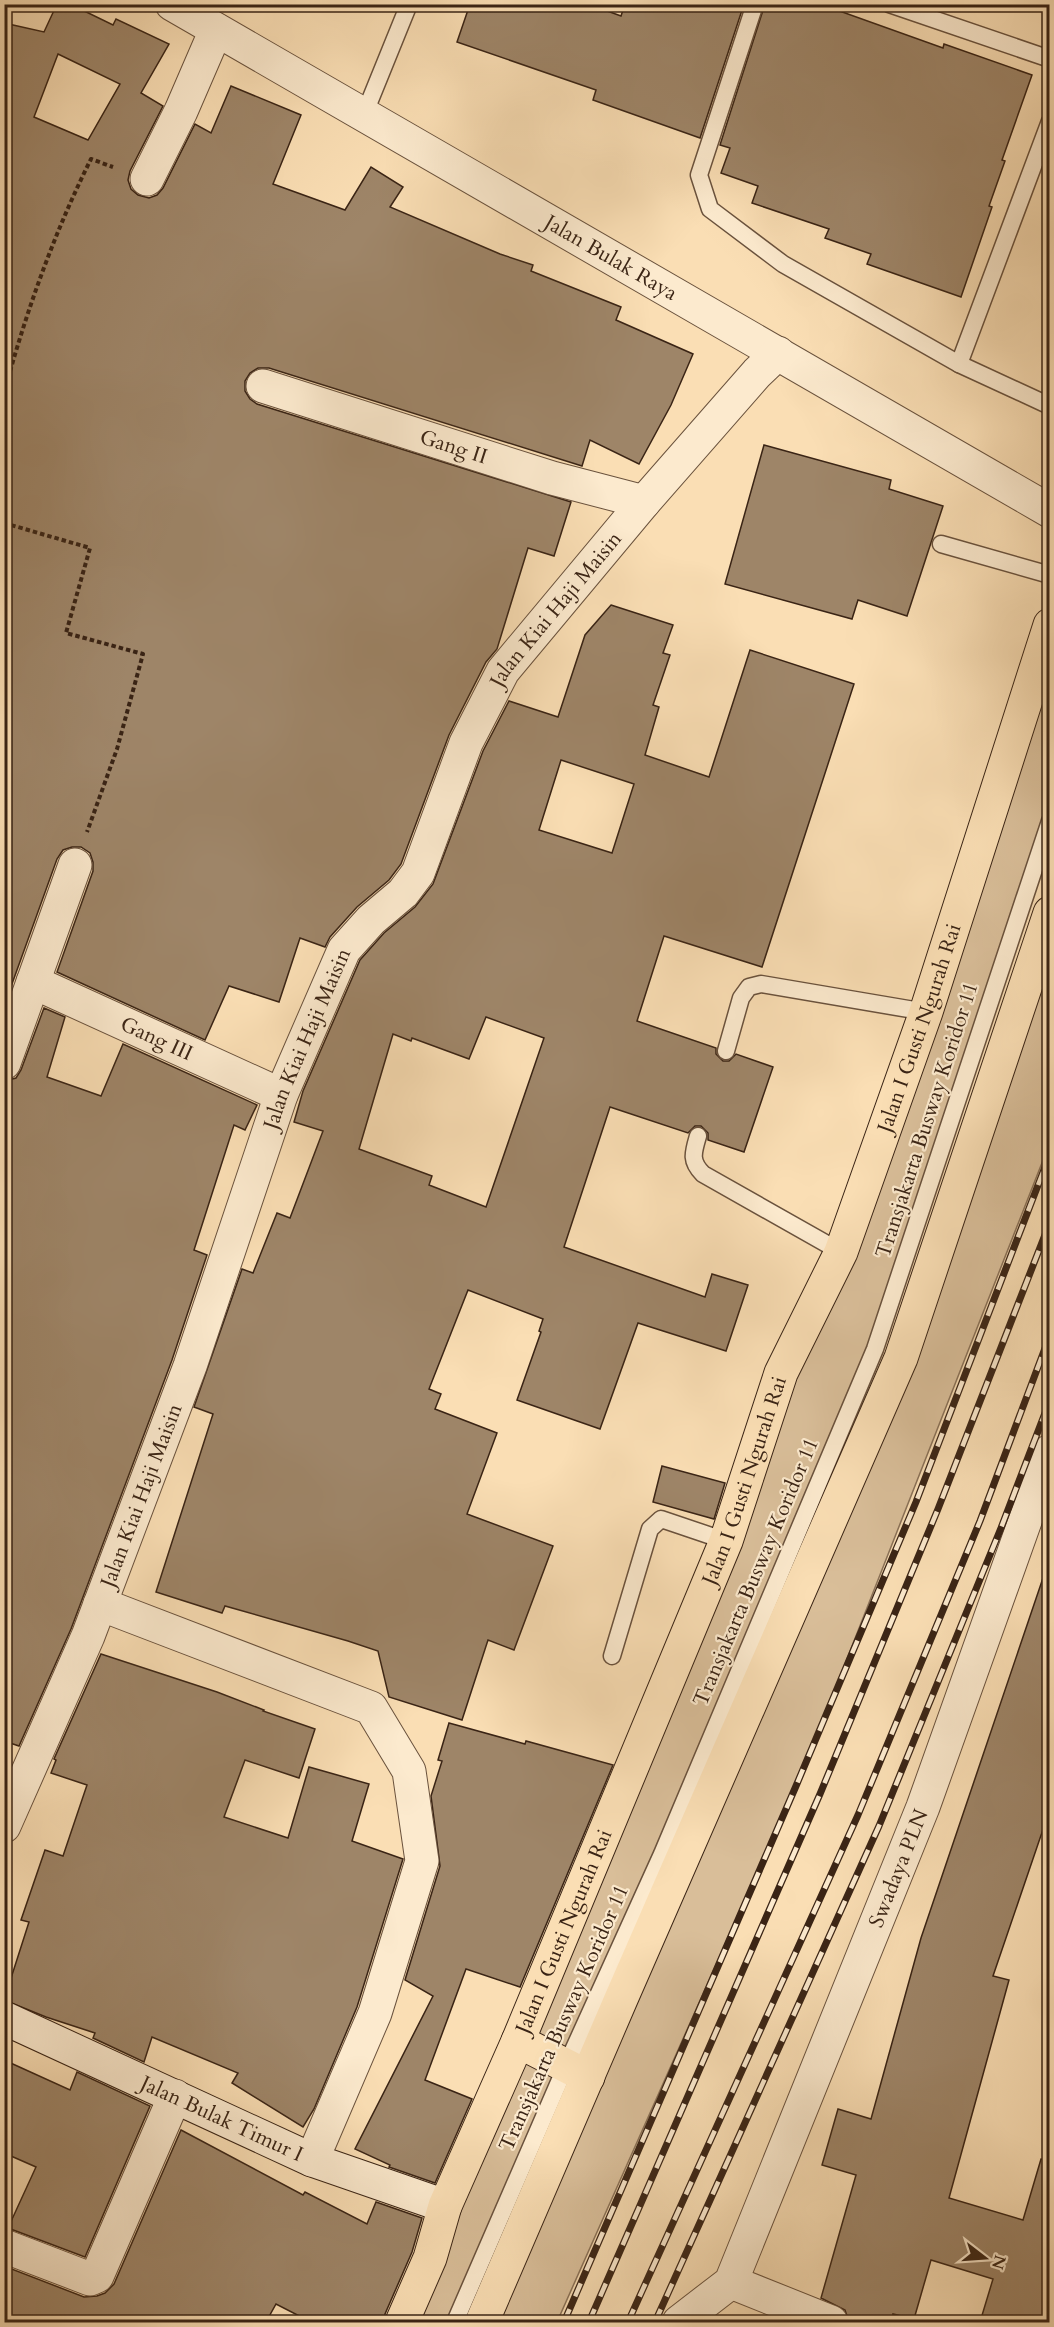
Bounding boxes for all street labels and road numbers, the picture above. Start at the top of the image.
street label: Jalan Bulak Raya [537,206,683,307]
street label: Gang II [416,422,491,471]
street label: Jalan Kiai Haji Maisin [481,525,628,695]
street label: Jalan I Gusti Ngurah Rai [869,920,968,1139]
street label: Jalan Kiai Haji Maisin [255,943,358,1136]
street label: Transjakarta Busway Koridor 11 [869,978,985,1262]
street label: Gang III [116,1009,198,1067]
street label: Jalan I Gusti Ngurah Rai [694,1372,794,1592]
street label: Jalan Kiai Haji Maisin [92,1399,189,1594]
street label: Transjakarta Busway Koridor 11 [686,1433,826,1711]
street label: Swadaya PLN [861,1804,935,1932]
street label: Jalan I Gusti Ngurah Rai [507,1825,619,2041]
street label: Transjakarta Busway Koridor 11 [492,1880,636,2156]
street label: Jalan Bulak Timur I [133,2067,308,2169]

